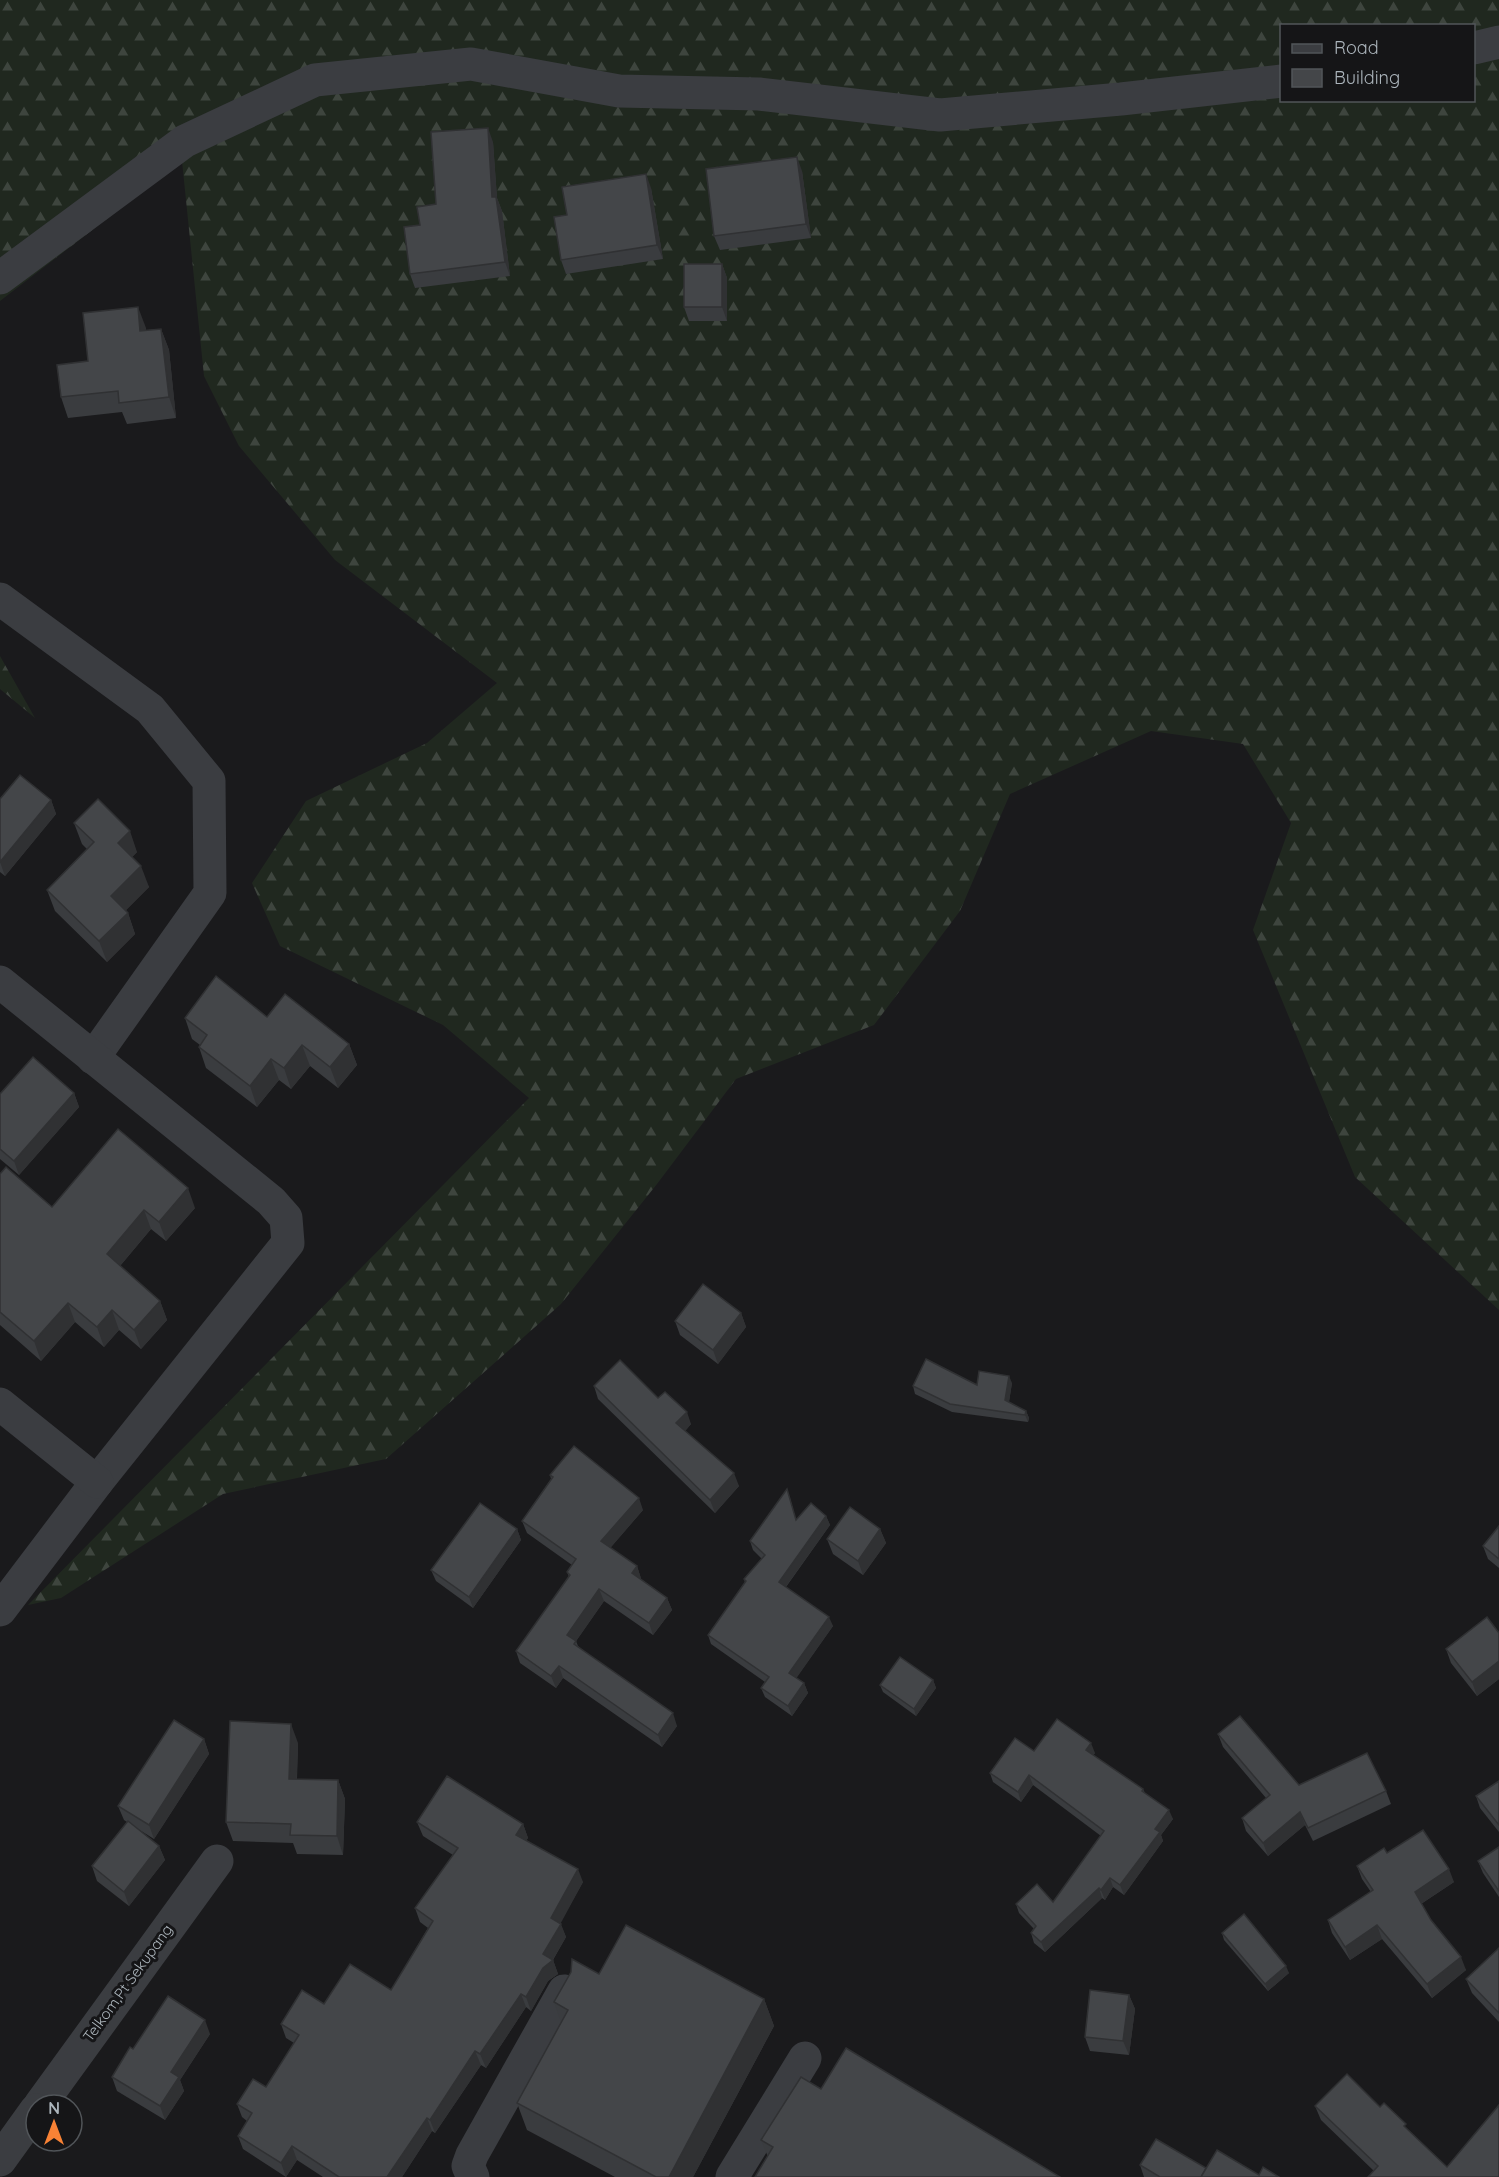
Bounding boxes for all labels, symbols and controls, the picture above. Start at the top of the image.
legend [1280,24,1475,102]
text: Road [1334,36,1379,59]
text: Building [1334,66,1400,89]
street label: Telkom,Pt Sekupang [79,1920,177,2045]
north arrow [24,2093,84,2153]
text: N [48,2098,60,2118]

